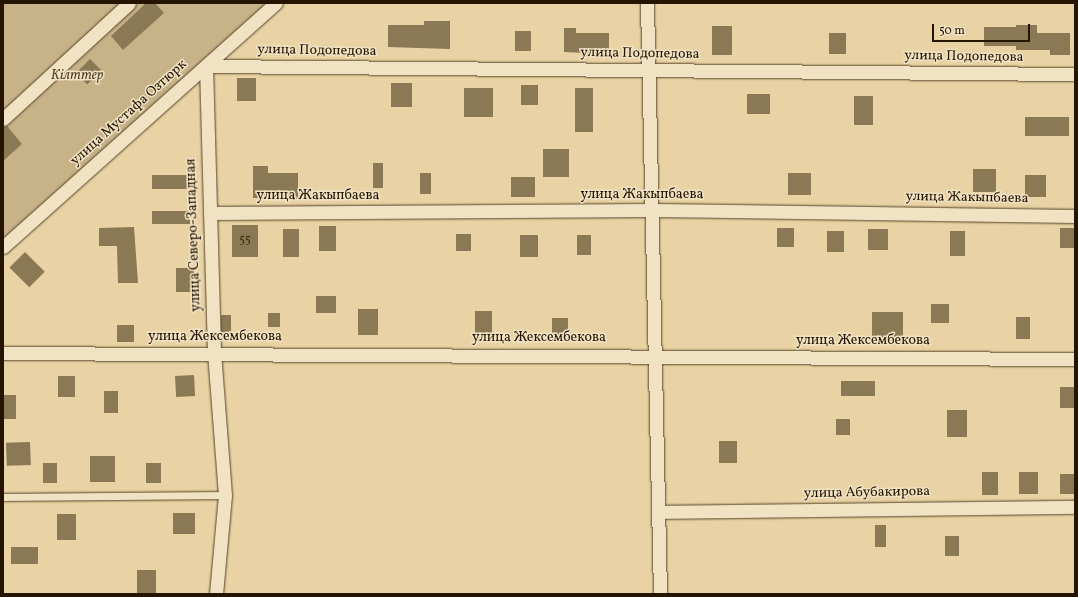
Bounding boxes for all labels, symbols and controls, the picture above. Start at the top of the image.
scale bar [934,16,1032,42]
text: 50 m [939,23,965,39]
street label: улица Подопедова [257,42,377,60]
street label: улица Подопедова [580,45,700,63]
street label: улица Подопедова [904,48,1024,66]
street label: улица Мустафа Озтюрк [67,56,191,170]
park label: Кілттер [51,68,103,84]
street label: улица Северо-Западная [183,158,205,312]
street label: улица Жакыпбаева [581,187,703,203]
street label: улица Жакыпбаева [257,188,379,204]
street label: улица Жакыпбаева [905,189,1029,207]
house number: 55 [239,234,251,248]
street label: улица Жексембекова [148,329,282,345]
street label: улица Жексембекова [472,330,606,346]
street label: улица Жексембекова [796,333,930,349]
street label: улица Абубакирова [804,483,930,503]

